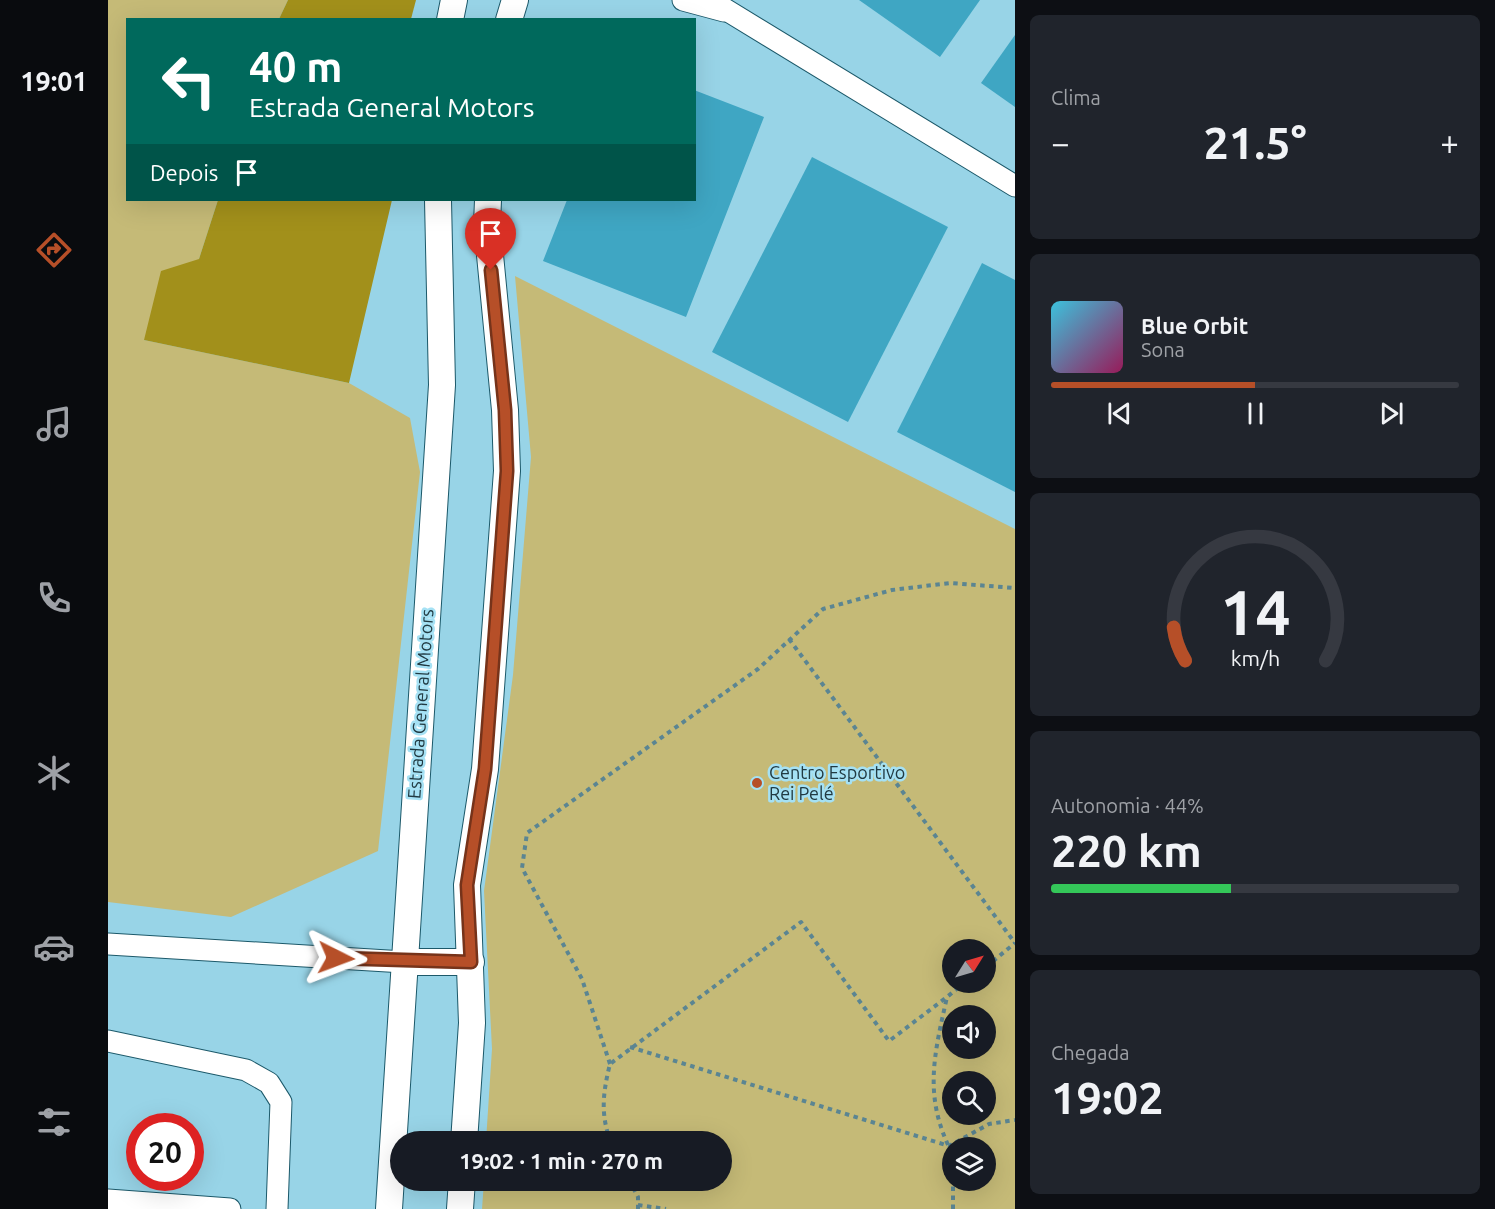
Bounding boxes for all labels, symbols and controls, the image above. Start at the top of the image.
icon: left [150,42,228,120]
text: 40 m [249,43,343,90]
text: 19:01 [20,66,88,96]
text: Clima [1051,86,1101,109]
text: Estrada General Motors [249,92,534,122]
text: 21.5° [1203,117,1307,168]
text: − [1051,124,1070,161]
text: + [1440,124,1459,161]
icon: arrive [230,156,263,189]
text: Depois [150,160,218,185]
pin [465,208,516,270]
icon: arrive [474,217,507,250]
icon: directions [33,229,75,271]
text: Blue Orbit [1141,313,1248,338]
text: Sona [1141,338,1185,361]
icon: previous [1103,397,1136,430]
icon: pause [1239,397,1272,430]
icon: next [1375,397,1408,430]
icon: music [33,403,75,445]
icon: phone [33,577,75,619]
text: 14 [1220,578,1290,648]
street label: Estrada General Motors [403,608,437,800]
text: km/h [1230,647,1280,671]
icon: climate [33,752,75,794]
place label: Centro Esportivo Rei Pelé [769,762,905,803]
marker: Centro Esportivo Rei Pelé [750,776,764,790]
text: Autonomia · 44% [1051,794,1204,817]
text: 220 km [1051,825,1202,876]
icon: car [33,926,75,968]
position arrow [304,926,368,990]
north arrow [942,939,996,993]
map controls [942,939,996,1191]
button: sound [942,1005,996,1059]
text: Chegada [1051,1041,1129,1064]
button: search [942,1071,996,1125]
text: 19:02 [1051,1072,1164,1123]
icon: filters [33,1101,75,1143]
speed limit sign: 20 [126,1113,204,1191]
button: layers [942,1137,996,1191]
text: 19:02 · 1 min · 270 m [459,1148,663,1173]

